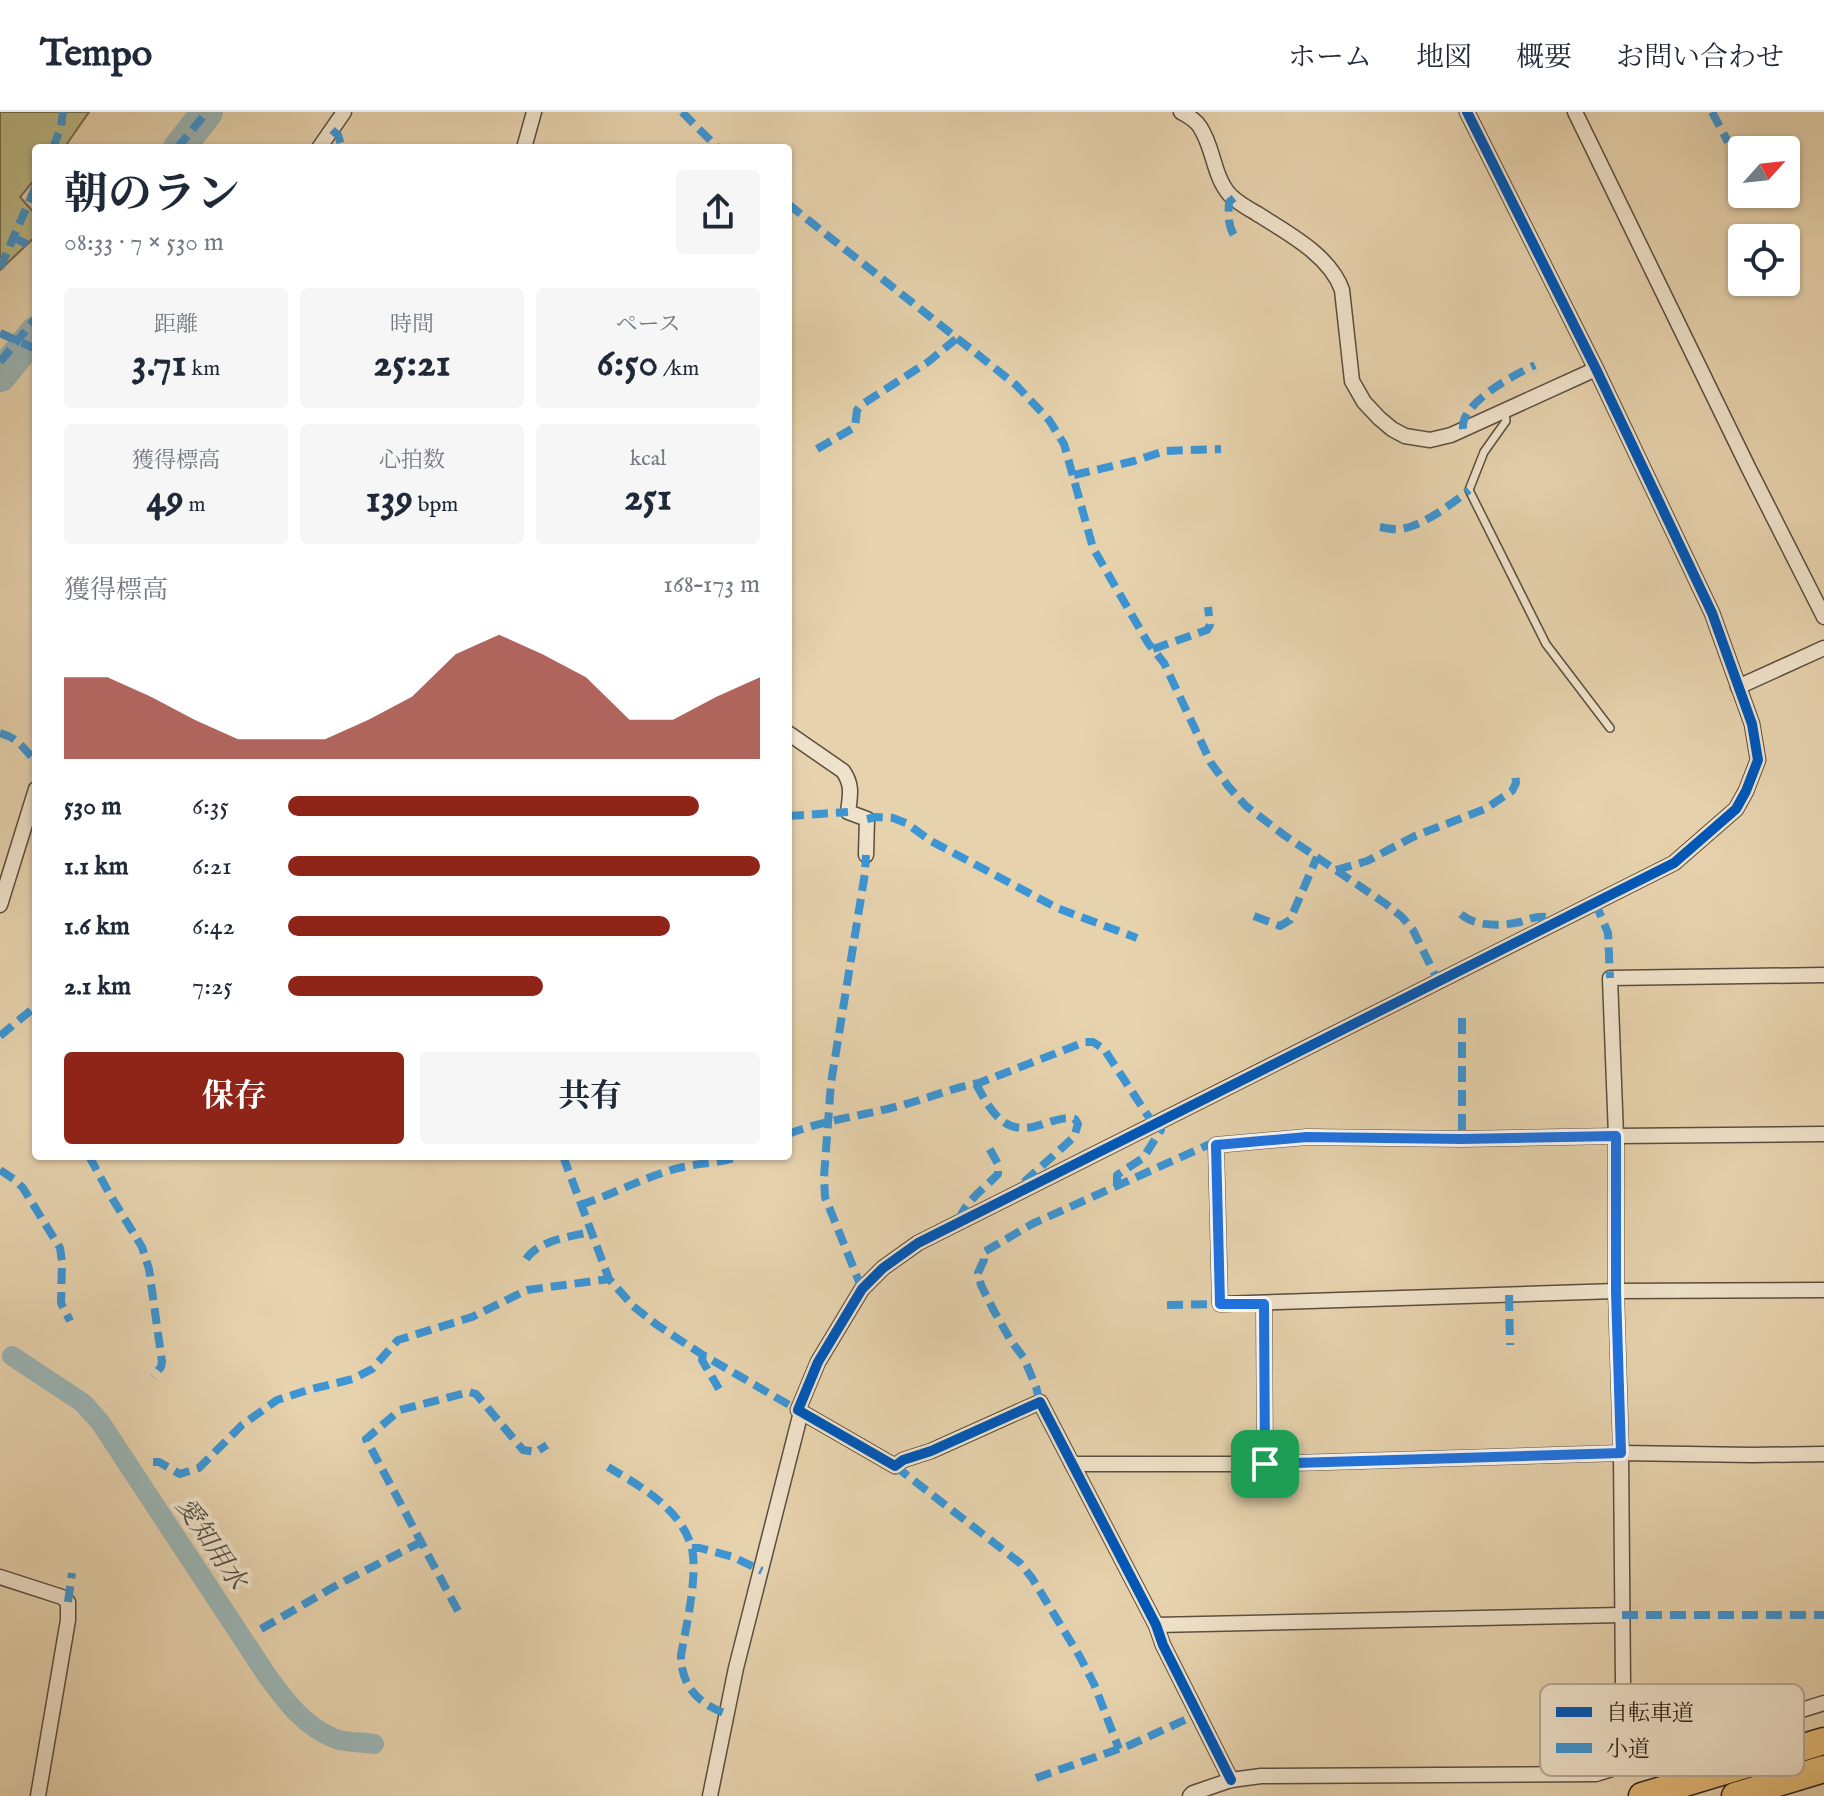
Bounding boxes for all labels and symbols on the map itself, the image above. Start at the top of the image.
north arrow [1728,136,1800,208]
pin [1231,1430,1299,1498]
water label: 愛知用水 [168,1491,255,1599]
legend [1540,1684,1804,1776]
text: 自転車道 [1606,1700,1694,1728]
text: 小道 [1606,1736,1650,1764]

